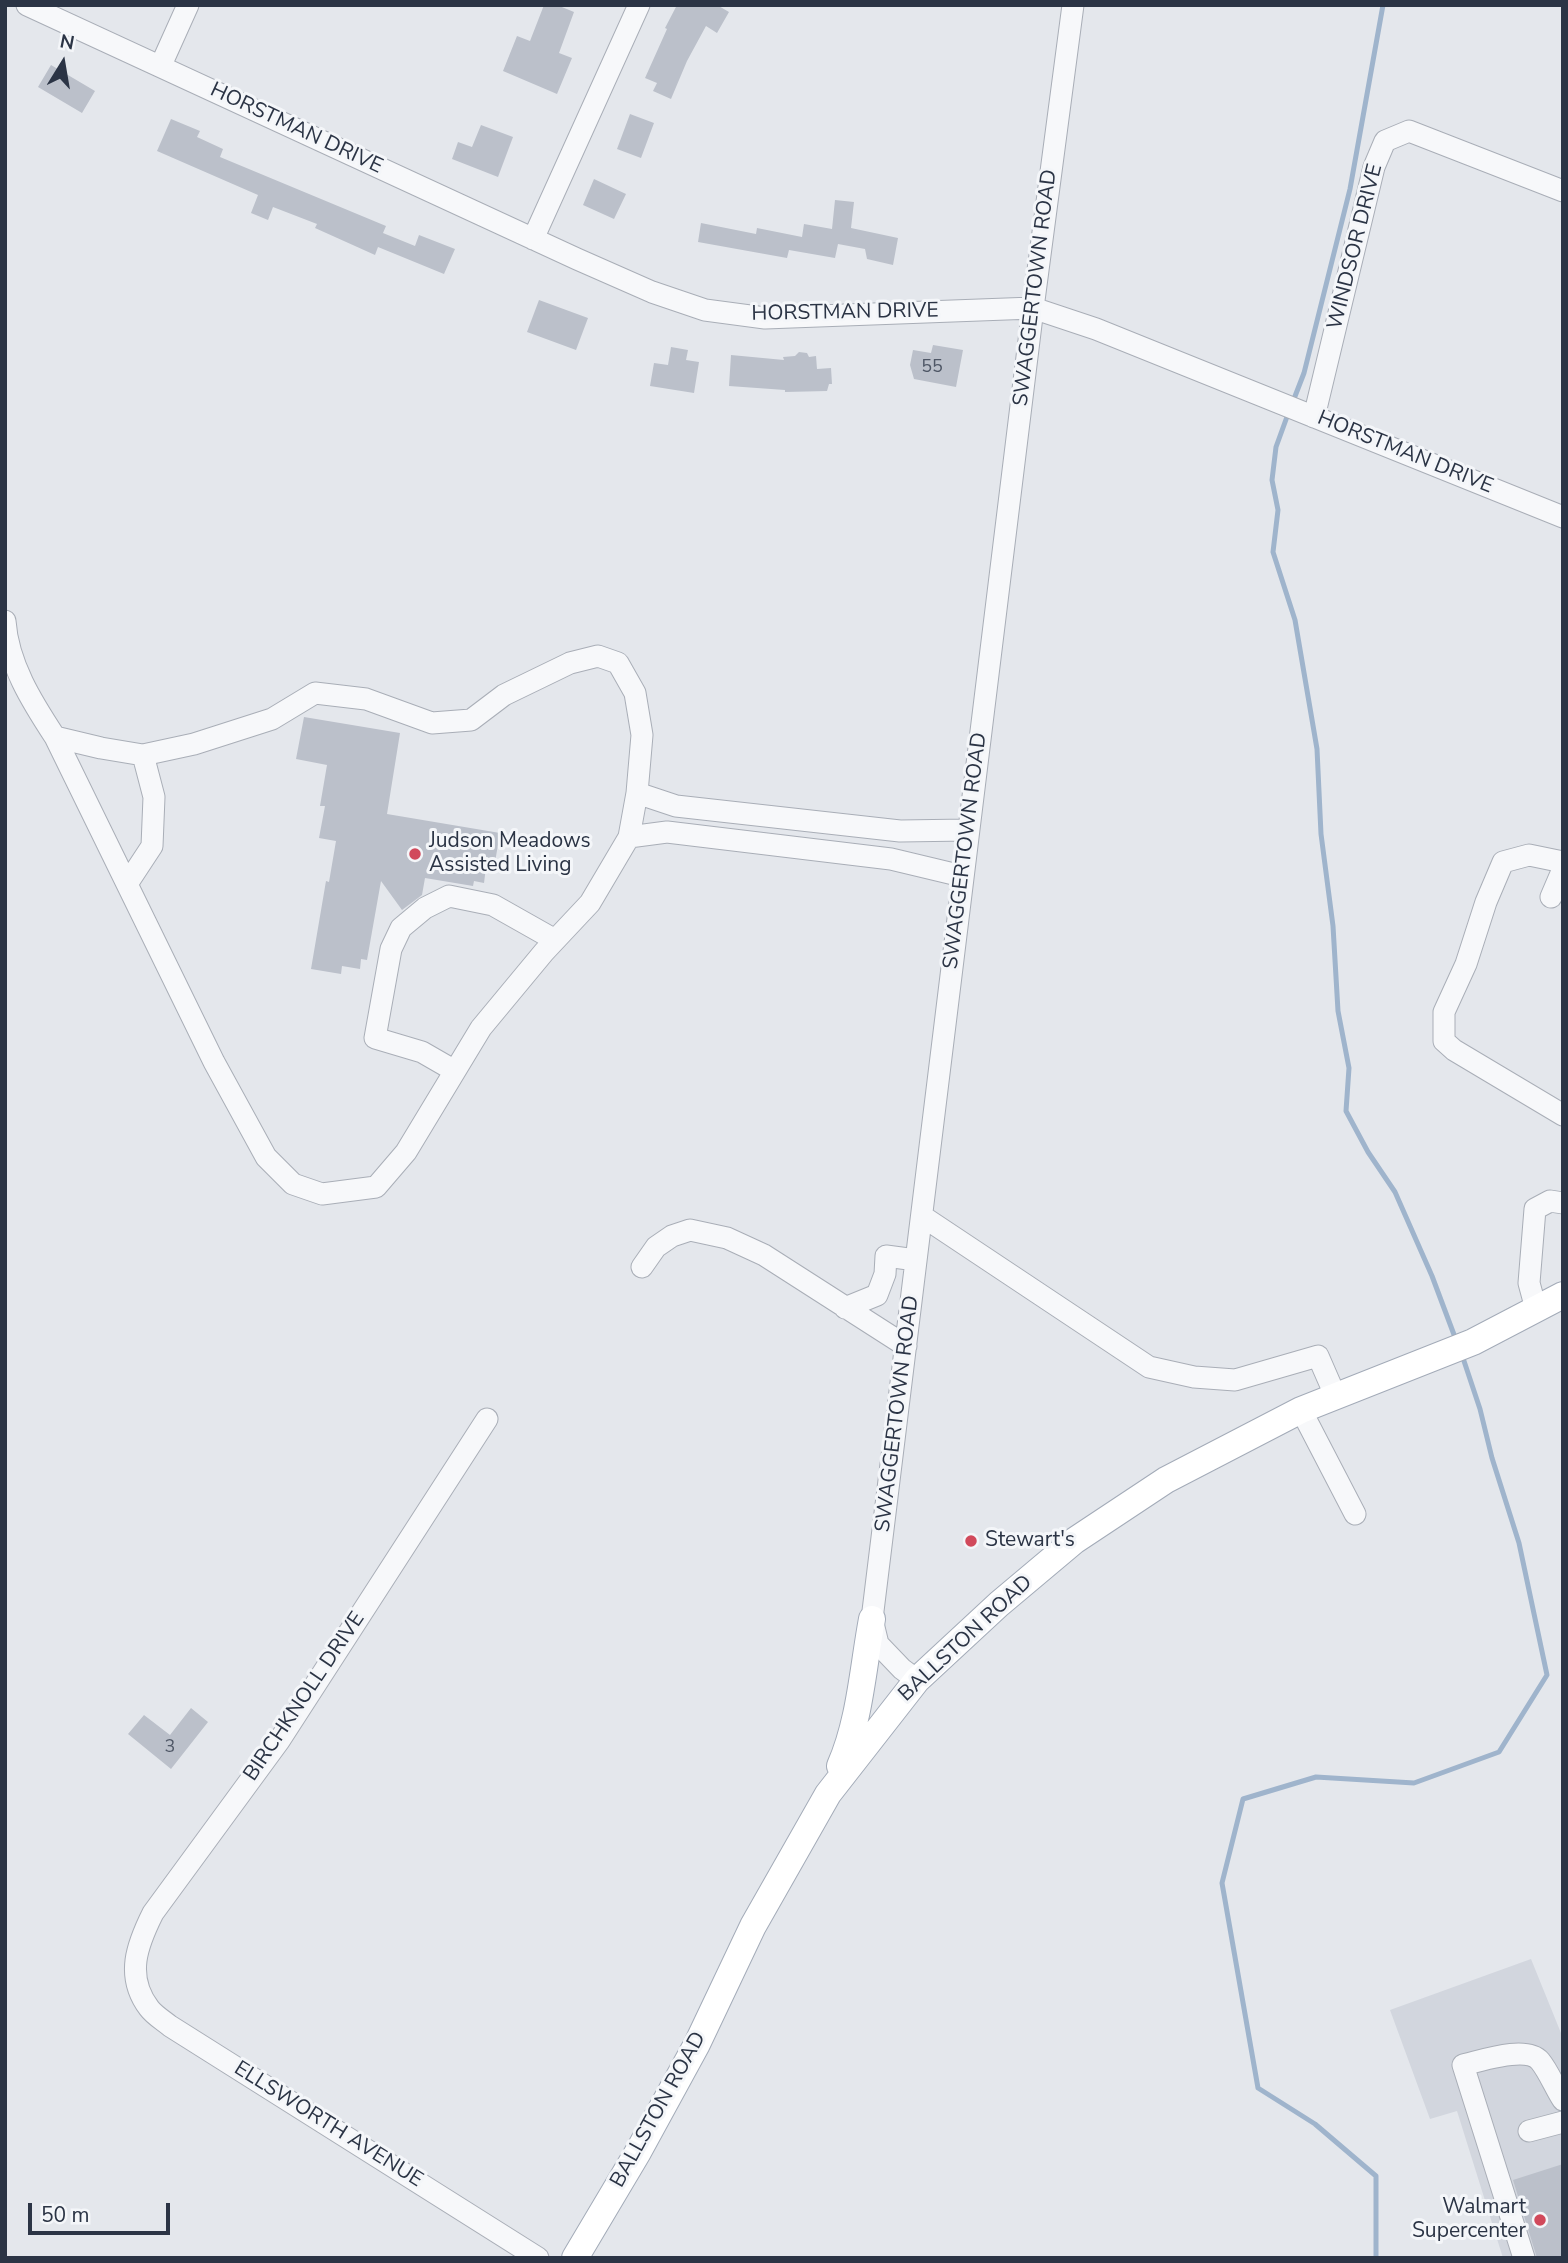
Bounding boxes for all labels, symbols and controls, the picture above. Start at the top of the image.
north arrow [28,28,98,98]
text: N [58,28,76,57]
street label: HORSTMAN DRIVE [206,78,386,180]
street label: WINDSOR DRIVE [1323,162,1389,332]
street label: SWAGGERTOWN ROAD [1009,168,1063,408]
street label: HORSTMAN DRIVE [751,299,939,327]
house number: 55 [921,357,943,379]
street label: HORSTMAN DRIVE [1313,406,1497,500]
street label: SWAGGERTOWN ROAD [939,731,993,971]
place label: Judson Meadows Assisted Living [429,829,591,879]
marker: Judson Meadows Assisted Living [407,846,423,862]
street label: SWAGGERTOWN ROAD [871,1294,925,1534]
place label: Stewart's [985,1528,1075,1554]
marker: Stewart's [963,1533,979,1549]
street label: BALLSTON ROAD [894,1571,1038,1707]
street label: BIRCHKNOLL DRIVE [239,1608,371,1786]
house number: 3 [165,1737,175,1759]
street label: BALLSTON ROAD [606,2028,712,2192]
street label: ELLSWORTH AVENUE [229,2057,427,2193]
scale bar [32,2190,173,2234]
place label: Walmart Supercenter [1412,2195,1526,2245]
text: 50 m [41,2201,90,2229]
marker: Walmart Supercenter [1532,2212,1548,2228]

